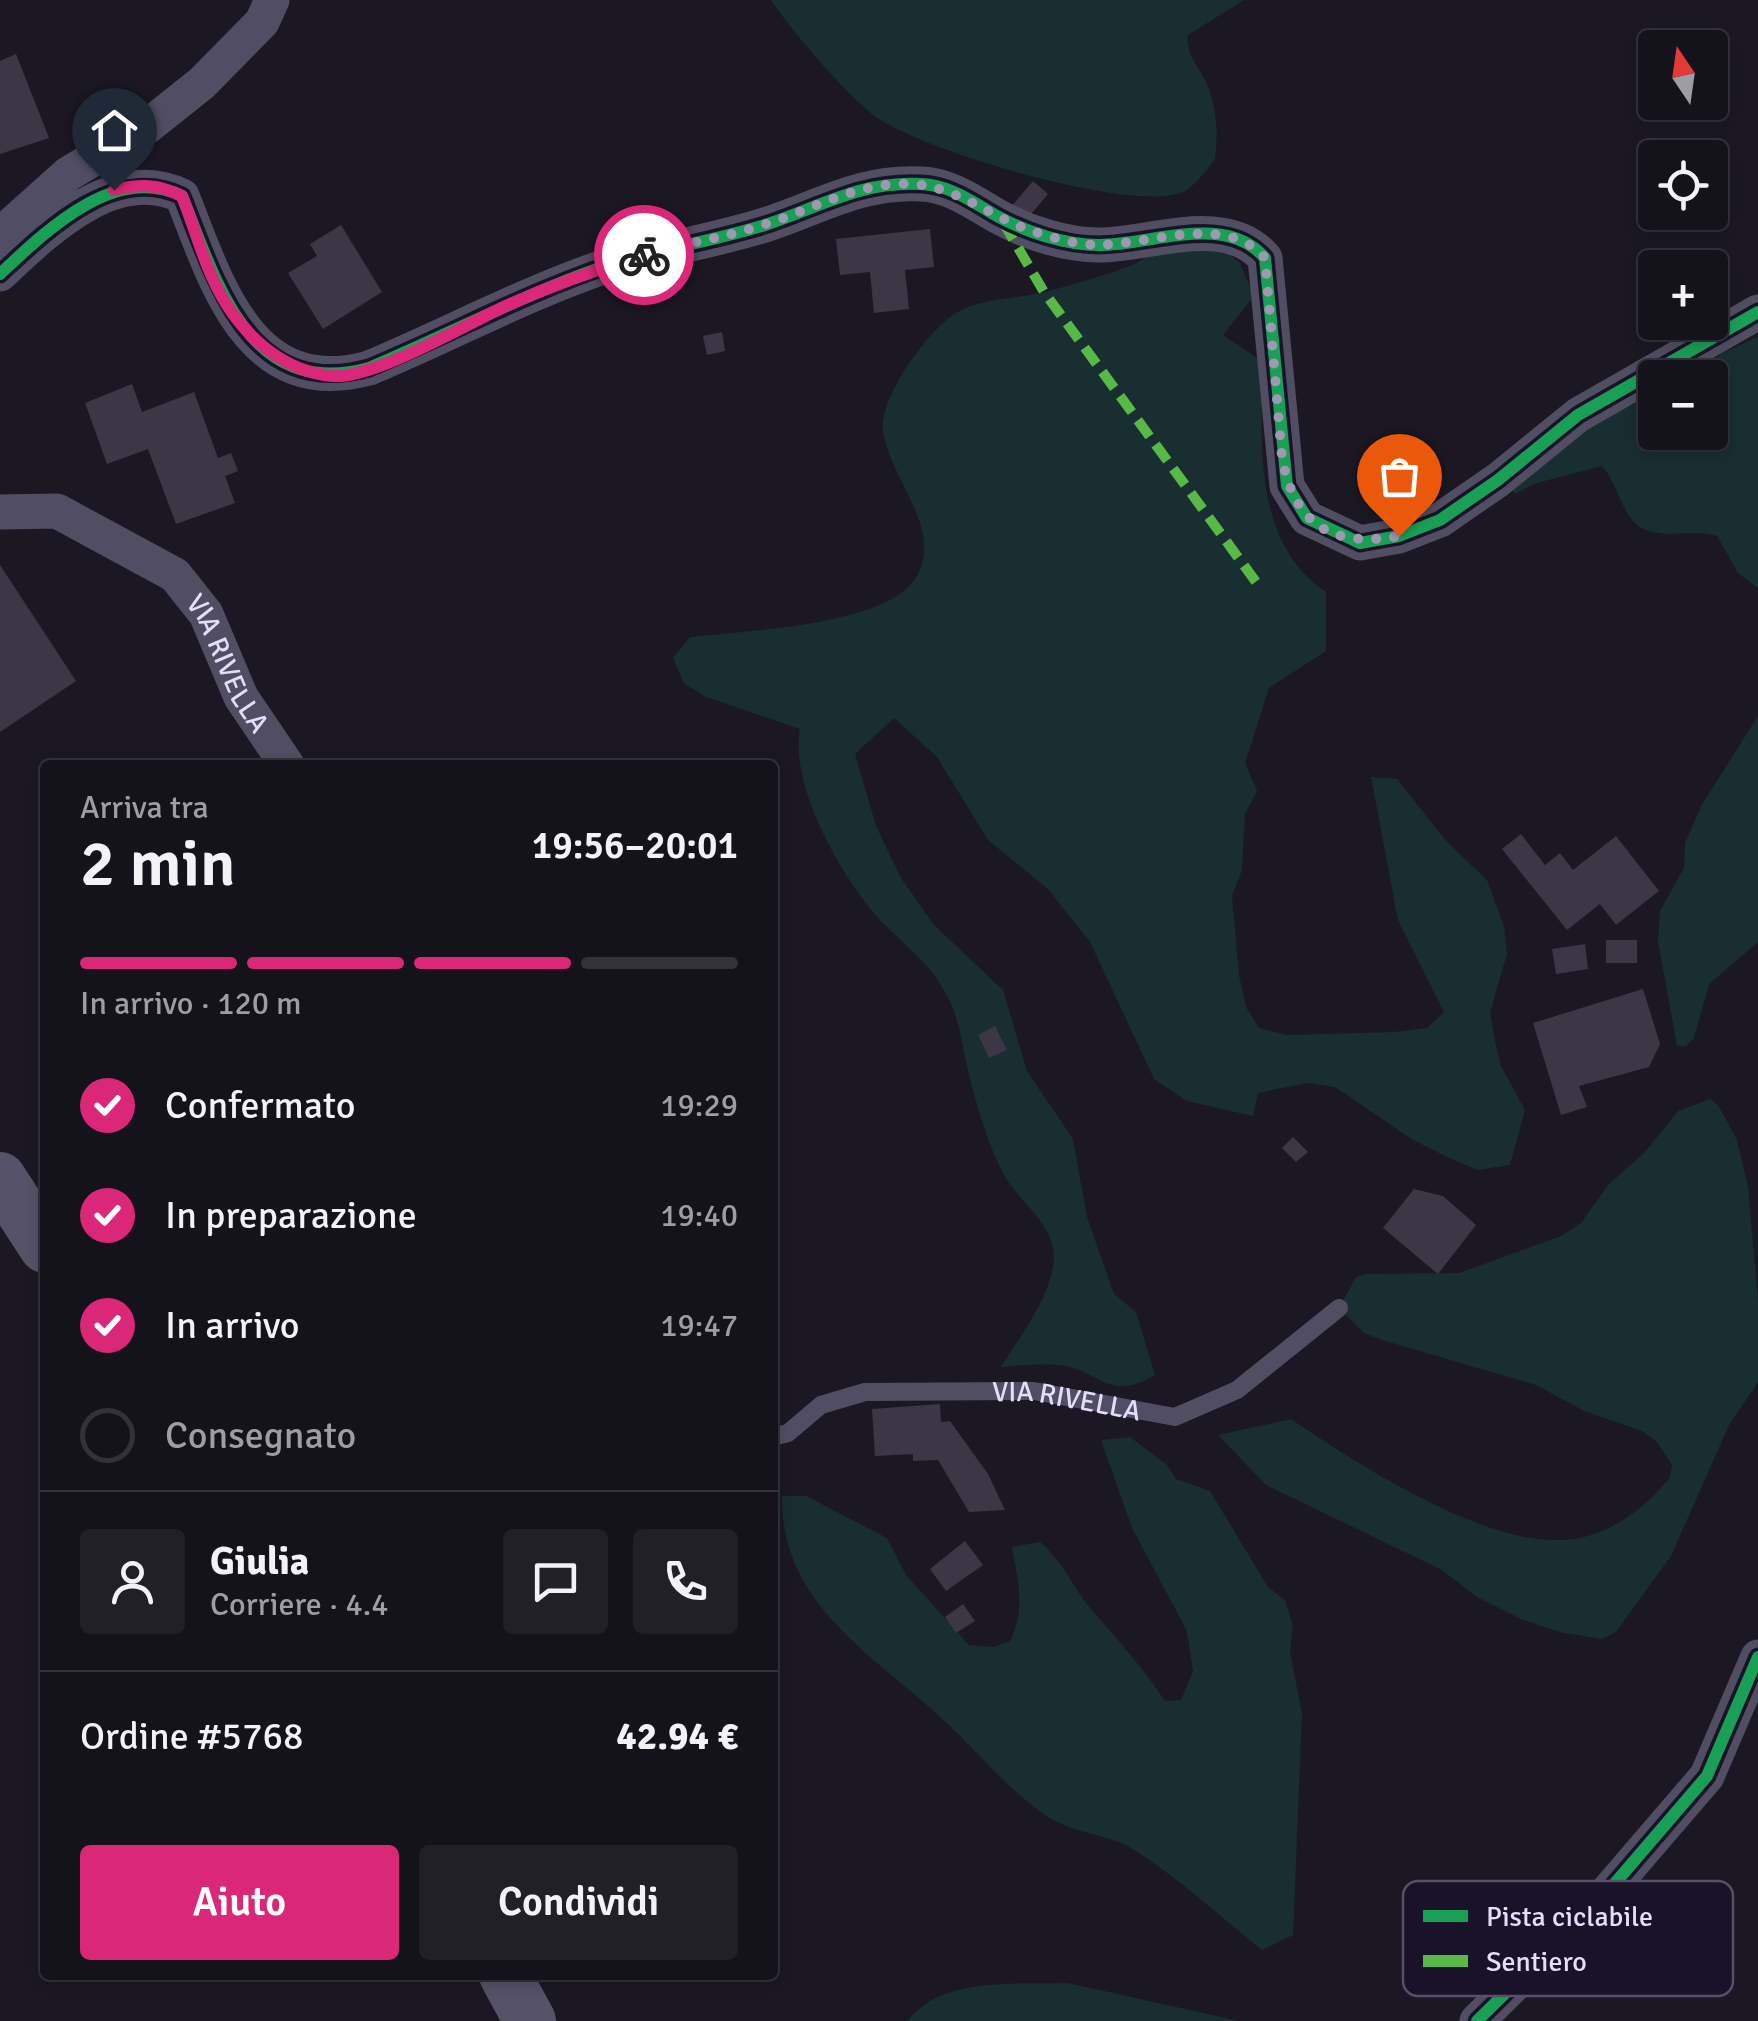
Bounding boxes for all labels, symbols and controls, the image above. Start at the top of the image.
north arrow [1638,30,1728,120]
map controls [1638,30,1728,450]
pin [72,88,157,191]
icon: home [87,103,142,158]
button: locate [1638,140,1728,230]
courier [594,205,694,305]
icon: bike [617,228,672,283]
button: + [1638,250,1728,340]
button: − [1638,360,1728,450]
pin [1357,434,1442,537]
icon: bag [1372,449,1427,504]
street label: VIA RIVELLA [179,587,276,739]
text: Arriva tra [80,788,209,827]
text: 19:56–20:01 [532,822,738,869]
text: 2 min [80,824,236,904]
text: In arrivo · 120 m [80,984,302,1023]
icon: check [80,1078,135,1133]
text: Confermato [165,1082,355,1129]
text: 19:29 [660,1086,738,1125]
icon: check [80,1188,135,1243]
text: In preparazione [165,1192,417,1239]
text: 19:40 [660,1196,738,1235]
icon: check [80,1298,135,1353]
text: In arrivo [165,1302,300,1349]
text: 19:47 [660,1306,738,1345]
street label: VIA RIVELLA [992,1375,1144,1428]
text: Consegnato [165,1412,356,1459]
button: person [80,1529,185,1634]
button: chat [503,1529,608,1634]
button: phone [633,1529,738,1634]
text: Giulia [210,1538,309,1585]
text: Corriere · 4.4 [210,1585,389,1624]
text: Ordine #5768 [80,1713,304,1760]
text: 42.94 € [616,1713,738,1760]
button: Aiuto [80,1845,399,1960]
button: Condividi [419,1845,738,1960]
legend [1403,1881,1733,1996]
text: Pista ciclabile [1486,1900,1653,1934]
text: Sentiero [1486,1945,1587,1979]

